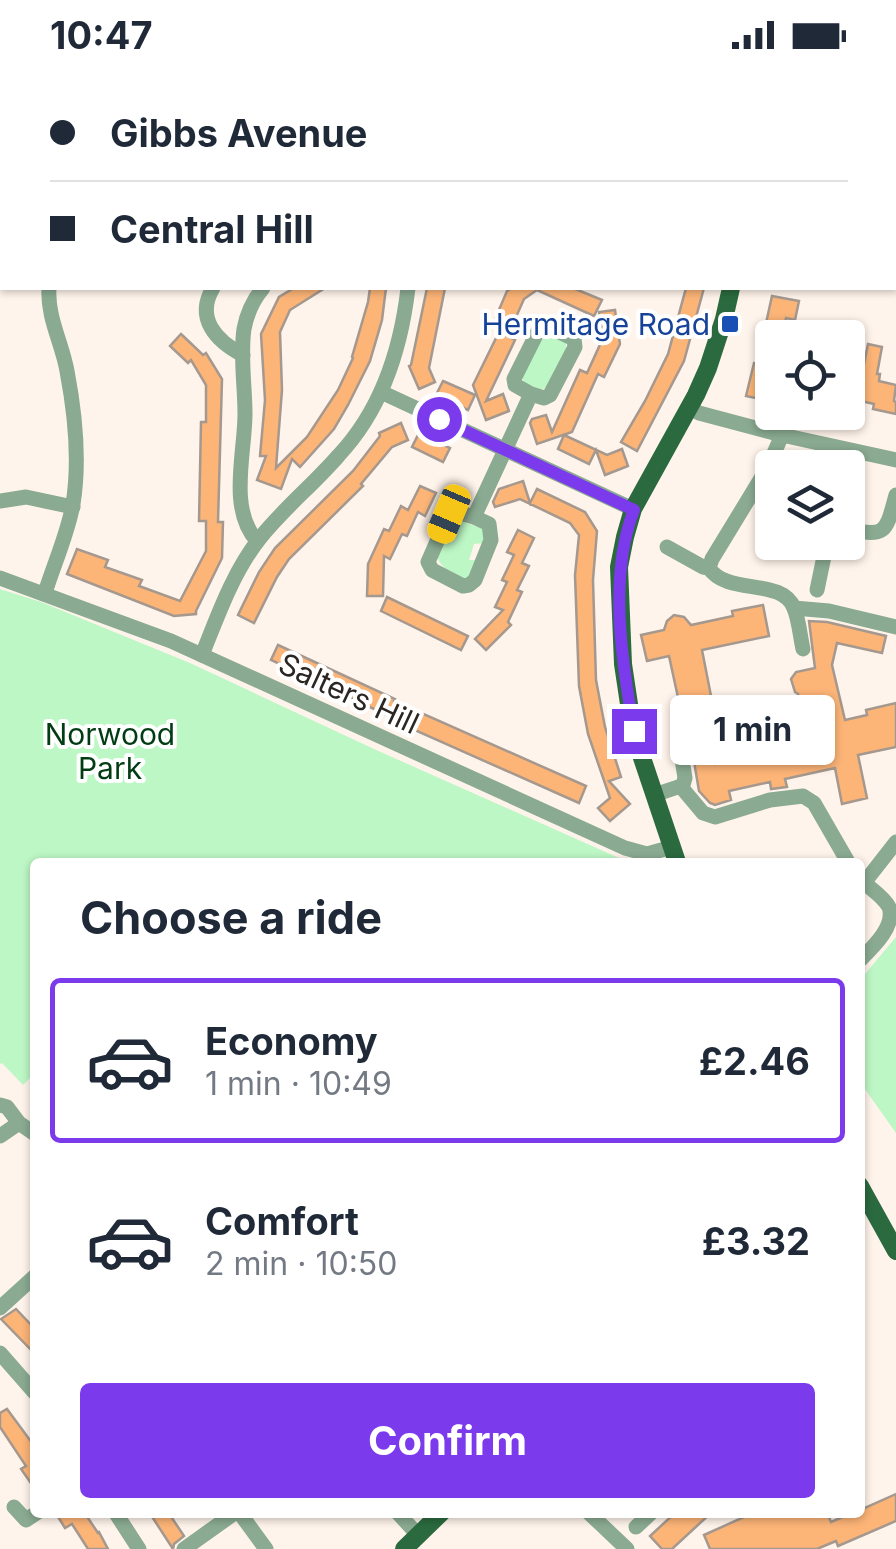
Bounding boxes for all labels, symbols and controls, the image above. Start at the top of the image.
text: 10:47 [50,12,153,58]
text: Gibbs Avenue [110,110,367,156]
text: Central Hill [110,206,314,252]
place label: Hermitage Road [481,306,710,342]
marker: Hermitage Road [719,313,741,335]
map controls [755,320,865,560]
button: locate [755,320,865,430]
route start [417,397,462,442]
button: layers [755,450,865,560]
car [423,481,475,547]
street label: Salters Hill [273,645,425,741]
callout: 1 min [669,696,834,766]
route end [612,709,657,754]
text: 1 min [713,710,792,749]
park label: Norwood Park [45,716,175,786]
text: Choose a ride [80,890,382,945]
icon: car [85,1016,175,1106]
text: Economy [205,1018,378,1064]
text: £2.46 [699,1038,810,1084]
text: 1 min · 10:49 [205,1064,392,1103]
icon: car [85,1196,175,1286]
text: Comfort [205,1198,359,1244]
text: £3.32 [702,1218,810,1264]
text: 2 min · 10:50 [205,1244,397,1283]
button: Confirm [80,1383,815,1498]

